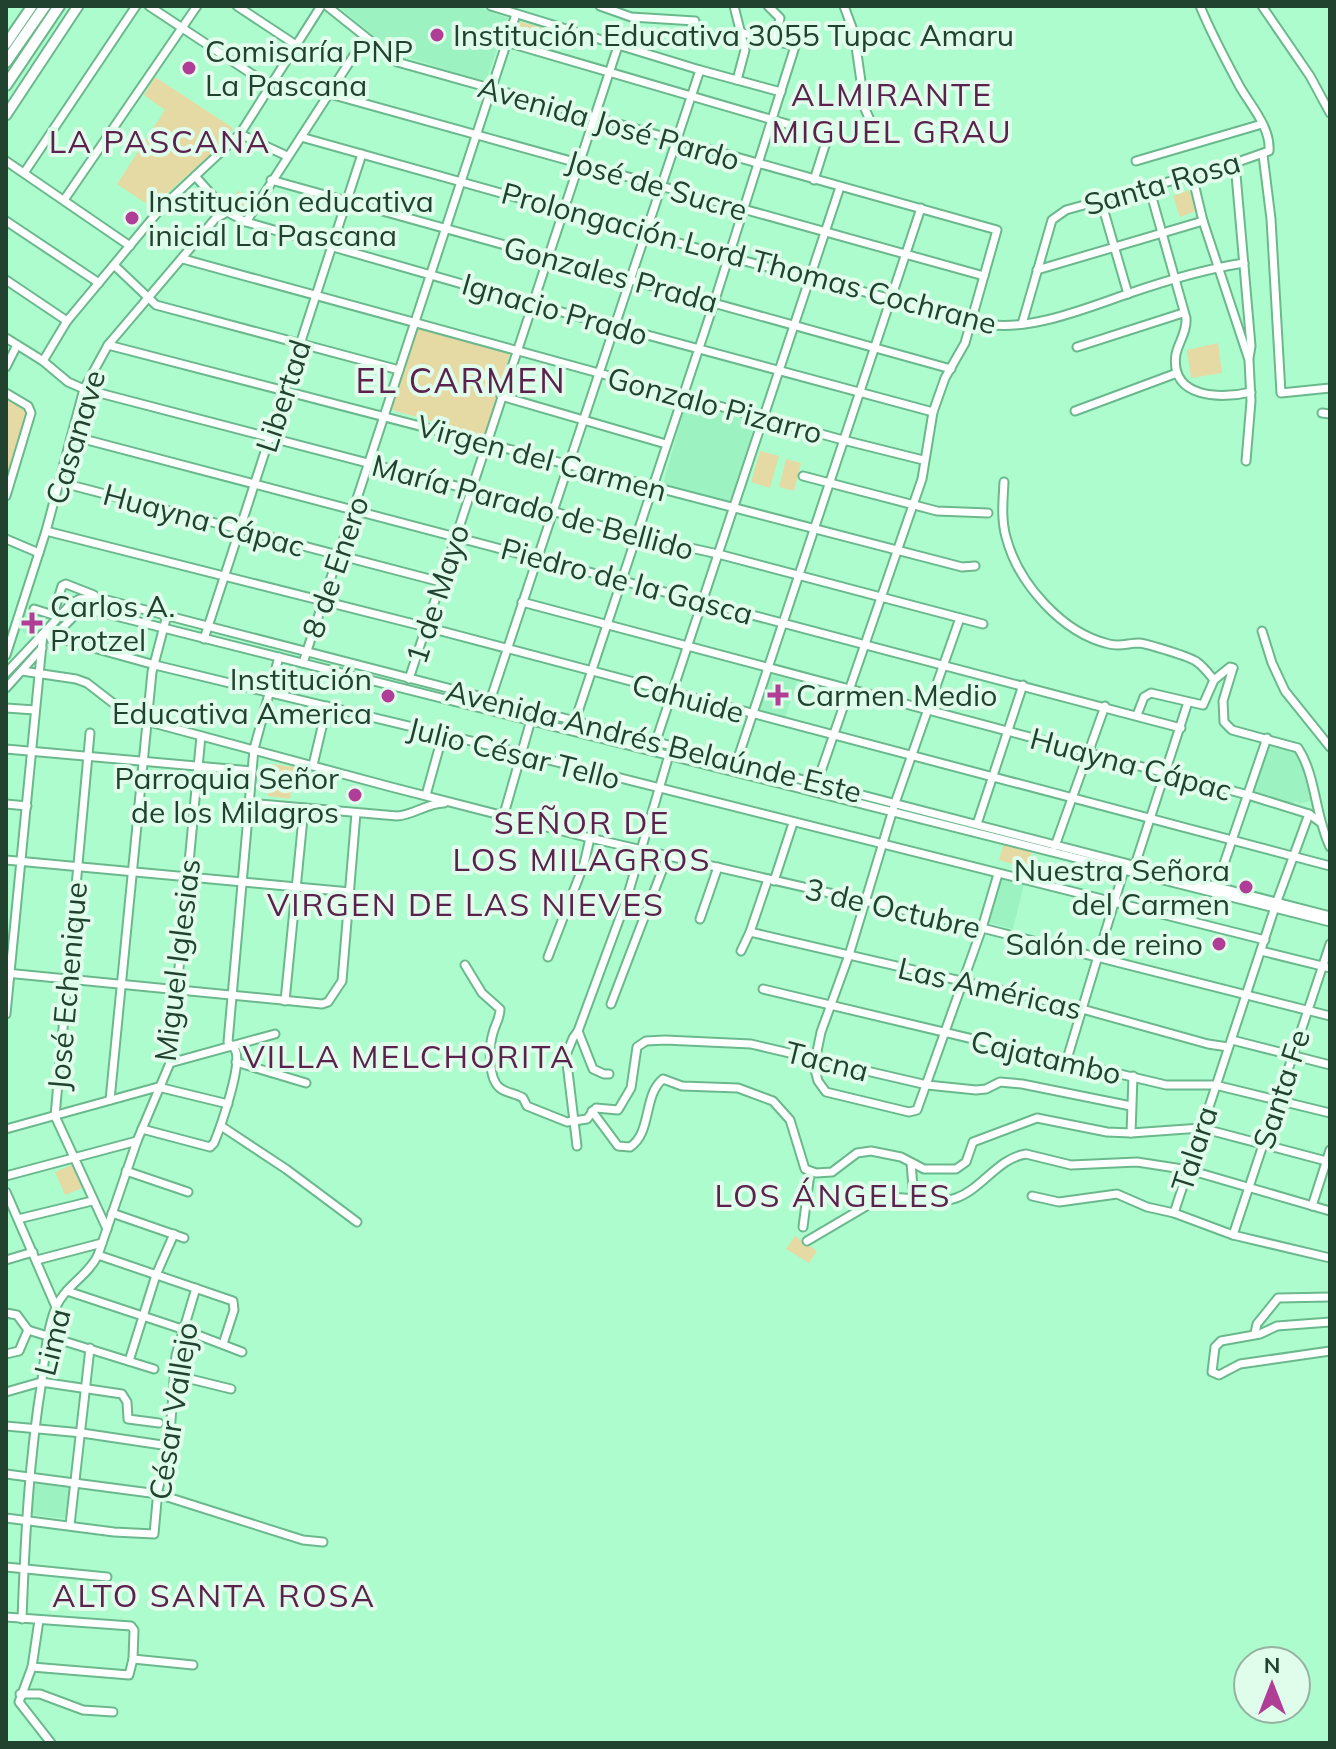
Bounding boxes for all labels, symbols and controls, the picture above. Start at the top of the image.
place label: Institución Educativa 3055 Tupac Amaru [453,16,1014,54]
marker: Institución Educativa 3055 Tupac Amaru [428,26,446,44]
place label: Comisaría PNP La Pascana [205,32,413,104]
marker: Comisaría PNP La Pascana [180,59,198,77]
street label: Avenida José Pardo [474,67,744,179]
district label: ALMIRANTE MIGUEL GRAU [772,74,1013,151]
district label: LA PASCANA [49,121,271,161]
street label: José de Sucre [562,141,752,229]
street label: Santa Rosa [1079,143,1245,223]
street label: Prolongación Lord Thomas Cochrane [497,174,1001,342]
place label: Institución educativa inicial La Pascana [148,182,434,254]
marker: Institución educativa inicial La Pascana [123,209,141,227]
street label: Gonzales Prada [500,227,722,321]
street label: Ignacio Prado [458,264,652,354]
street label: Libertad [247,335,319,457]
street label: Gonzalo Pizarro [603,358,827,452]
district label: EL CARMEN [355,359,567,402]
street label: Casanave [37,365,113,509]
street label: Virgen del Carmen [413,406,671,510]
street label: María Parado de Bellido [368,446,698,568]
street label: Huayna Cápac [99,475,309,565]
street label: 8 de Enero [293,491,377,643]
street label: 1 de Mayo [397,519,477,669]
street label: Piedro de la Gasca [497,529,757,633]
place label: Carlos A. Protzel [50,587,175,659]
marker: Carlos A. Protzel [21,612,43,634]
place label: Institución Educativa America [112,660,372,732]
street label: Cahuide [628,665,748,731]
street label: Avenida Andrés Belaúnde Este [442,671,866,811]
place label: Carmen Medio [796,676,997,714]
marker: Carmen Medio [767,684,789,706]
marker: Institución Educativa America [379,687,397,705]
street label: Julio César Tello [404,708,624,798]
street label: Huayna Cápac [1026,719,1236,809]
place label: Parroquia Señor de los Milagros [115,759,339,831]
marker: Parroquia Señor de los Milagros [346,786,364,804]
district label: SEÑOR DE LOS MILAGROS [453,802,711,879]
place label: Nuestra Señora del Carmen [1014,851,1230,923]
street label: Miguel Iglesias [146,857,208,1063]
street label: 3 de Octubre [802,869,984,947]
marker: Nuestra Señora del Carmen [1237,878,1255,896]
street label: José Echenique [39,880,95,1092]
district label: VIRGEN DE LAS NIEVES [267,884,665,924]
place label: Salón de reino [1006,925,1203,963]
marker: Salón de reino [1210,935,1228,953]
street label: Las Américas [894,948,1086,1028]
street label: Cajatambo [967,1021,1125,1093]
street label: Santa Fe [1244,1025,1318,1153]
street label: Tacna [782,1032,872,1090]
district label: VILLA MELCHORITA [242,1036,576,1076]
street label: Talara [1162,1101,1226,1197]
district label: LOS ÁNGELES [715,1175,951,1215]
street label: Lima [25,1304,79,1380]
street label: César Vallejo [140,1319,206,1503]
district label: ALTO SANTA ROSA [52,1575,376,1615]
north arrow [1232,1645,1312,1725]
text: N [1264,1651,1280,1679]

